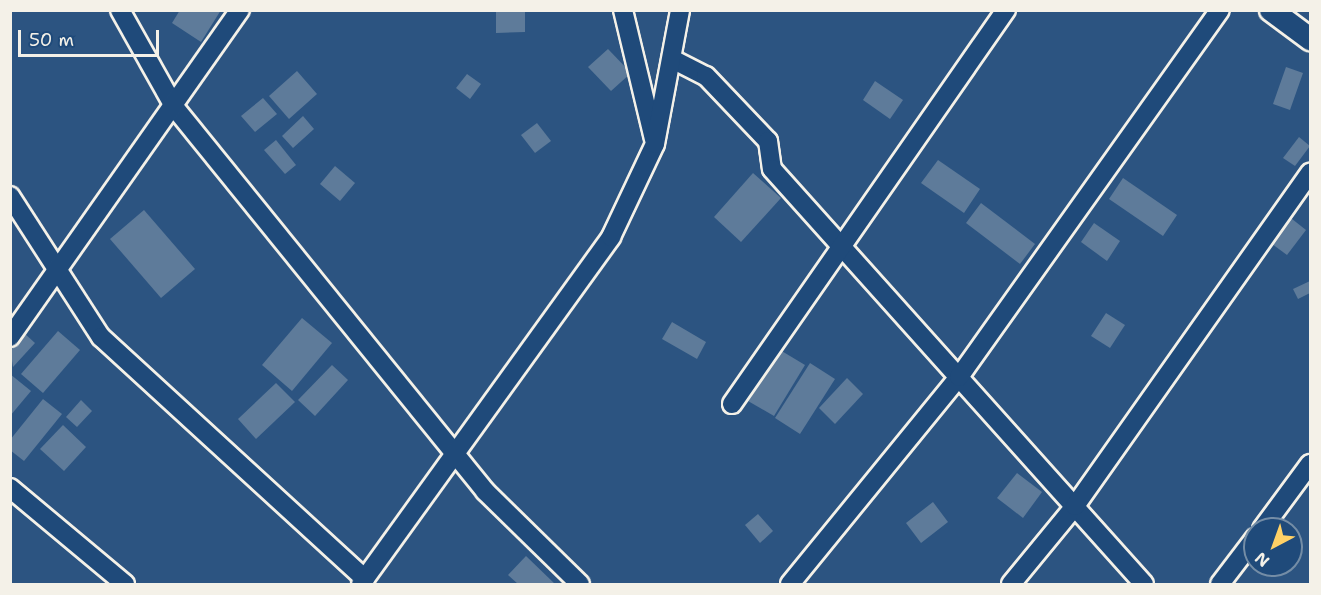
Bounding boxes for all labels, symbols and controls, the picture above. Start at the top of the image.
scale bar [21,18,162,56]
text: 50 m [29,28,74,52]
north arrow [1243,517,1303,577]
text: N [1250,547,1274,572]

